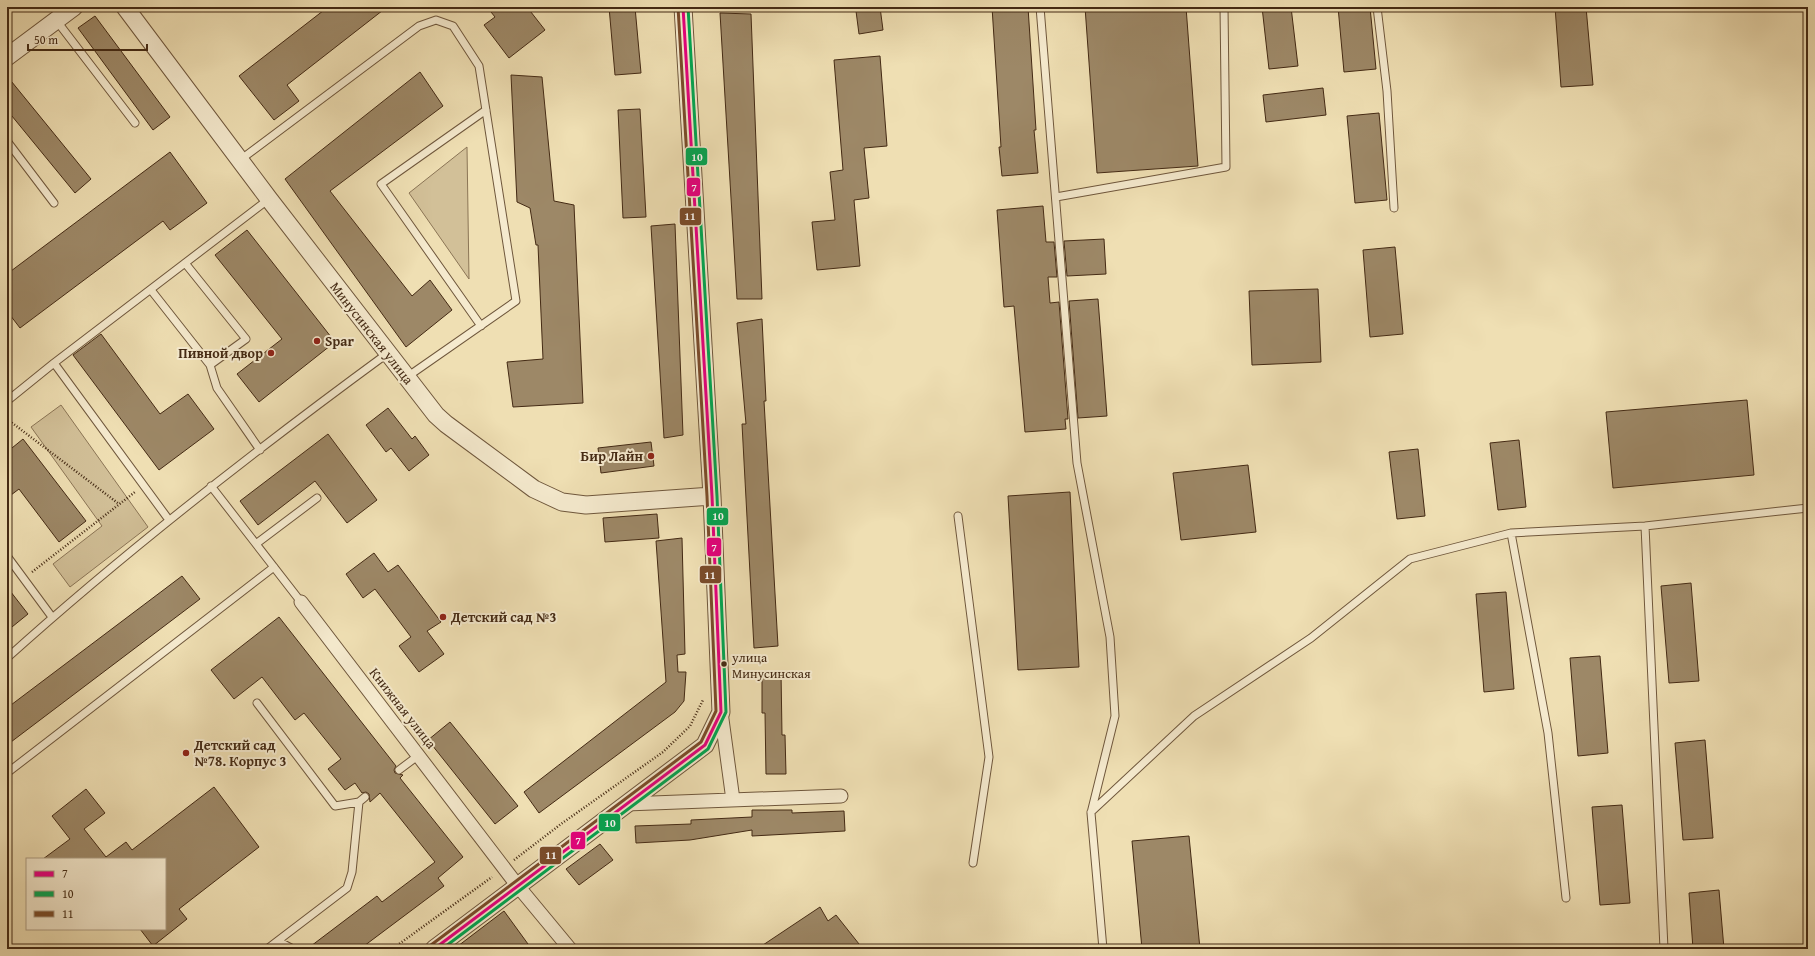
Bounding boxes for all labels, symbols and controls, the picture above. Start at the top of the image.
scale bar [28,26,147,52]
text: 50 m [34,31,58,48]
line badge: 10 [685,147,708,166]
text: 10 [691,149,703,165]
line badge: 7 [686,177,701,197]
text: 7 [691,179,697,195]
line badge: 11 [679,207,702,226]
text: 11 [684,208,696,224]
street label: Минусинская улица [326,277,419,389]
place label: Spar [325,331,354,351]
marker: Spar [312,336,322,346]
place label: Пивной двор [178,343,263,363]
marker: Пивной двор [266,348,276,358]
place label: Бир Лайн [581,446,643,466]
marker: Бир Лайн [646,451,656,461]
line badge: 10 [706,507,729,526]
text: 10 [712,508,724,524]
line badge: 7 [706,537,722,557]
text: 7 [711,539,717,555]
line badge: 11 [699,565,722,584]
text: 11 [704,567,716,583]
place label: Детский сад №3 [450,607,557,627]
marker: Детский сад №3 [438,612,448,622]
place label: улица Минусинская [731,648,811,683]
marker: улица Минусинская [719,659,729,669]
street label: Книжная улица [365,663,441,753]
place label: Детский сад №78. Корпус 3 [193,735,287,771]
marker: Детский сад №78. Корпус 3 [181,748,191,758]
line badge: 10 [598,813,621,832]
text: 10 [604,815,616,831]
line badge: 7 [570,831,586,850]
text: 7 [575,832,581,848]
line badge: 11 [539,846,562,865]
text: 11 [545,847,557,863]
legend [26,858,166,930]
text: 7 [62,865,68,882]
text: 10 [62,885,74,902]
text: 11 [62,905,74,922]

